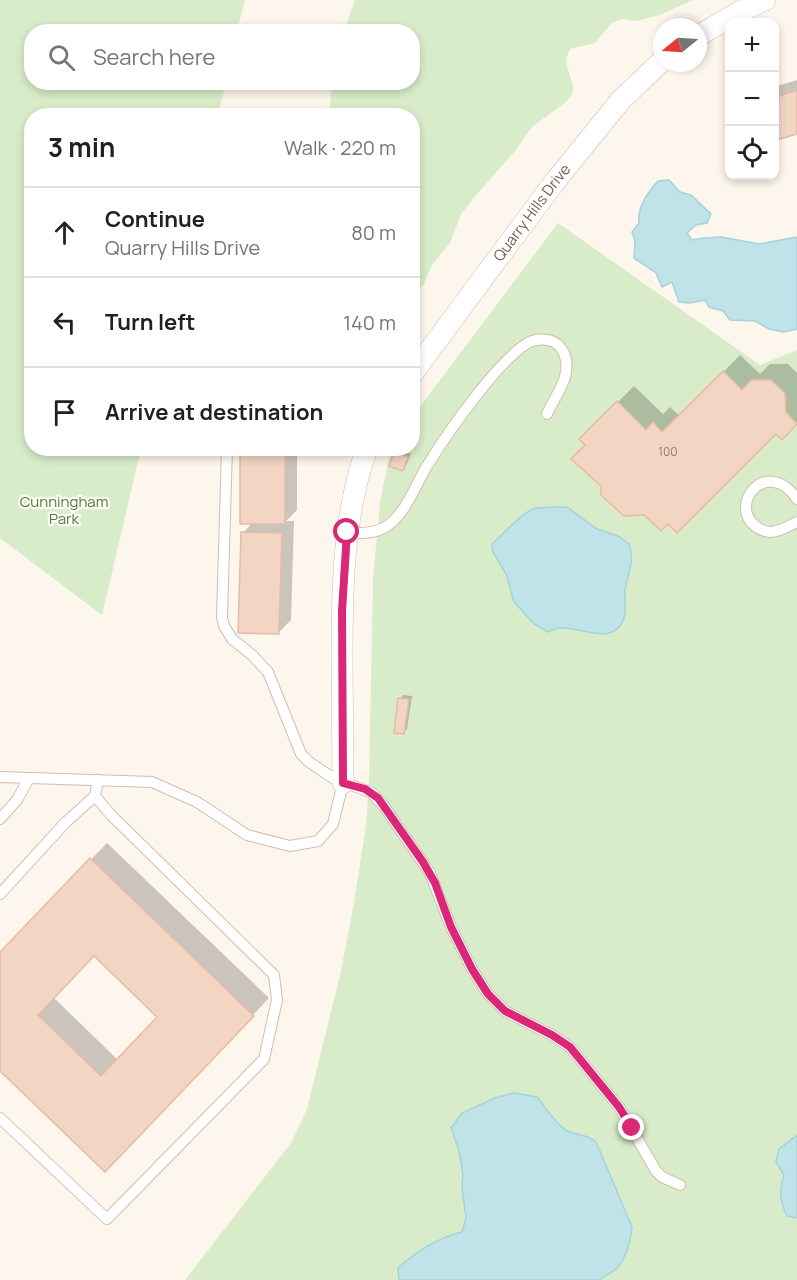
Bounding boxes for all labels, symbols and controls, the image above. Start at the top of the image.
north arrow [653,18,707,72]
map controls [725,18,779,180]
button: + [725,18,779,72]
search box [24,24,420,90]
icon: search [45,41,78,74]
text: Search here [93,42,215,72]
button: − [725,72,779,126]
button: locate [725,126,779,180]
text: 3 min [48,129,115,165]
text: Walk · 220 m [284,134,396,161]
street label: Quarry Hills Drive [488,159,575,265]
text: Continue [105,204,205,234]
icon: ahead [48,216,81,249]
text: 80 m [351,219,396,246]
text: Quarry Hills Drive [105,234,260,261]
icon: left [48,306,81,339]
text: Turn left [105,307,195,337]
text: 140 m [343,309,396,336]
icon: arrive [48,396,81,429]
text: Arrive at destination [105,397,323,427]
house number: 100 [658,443,678,460]
park label: Cunningham Park [20,491,108,529]
route start [333,518,359,544]
route end [618,1114,644,1140]

